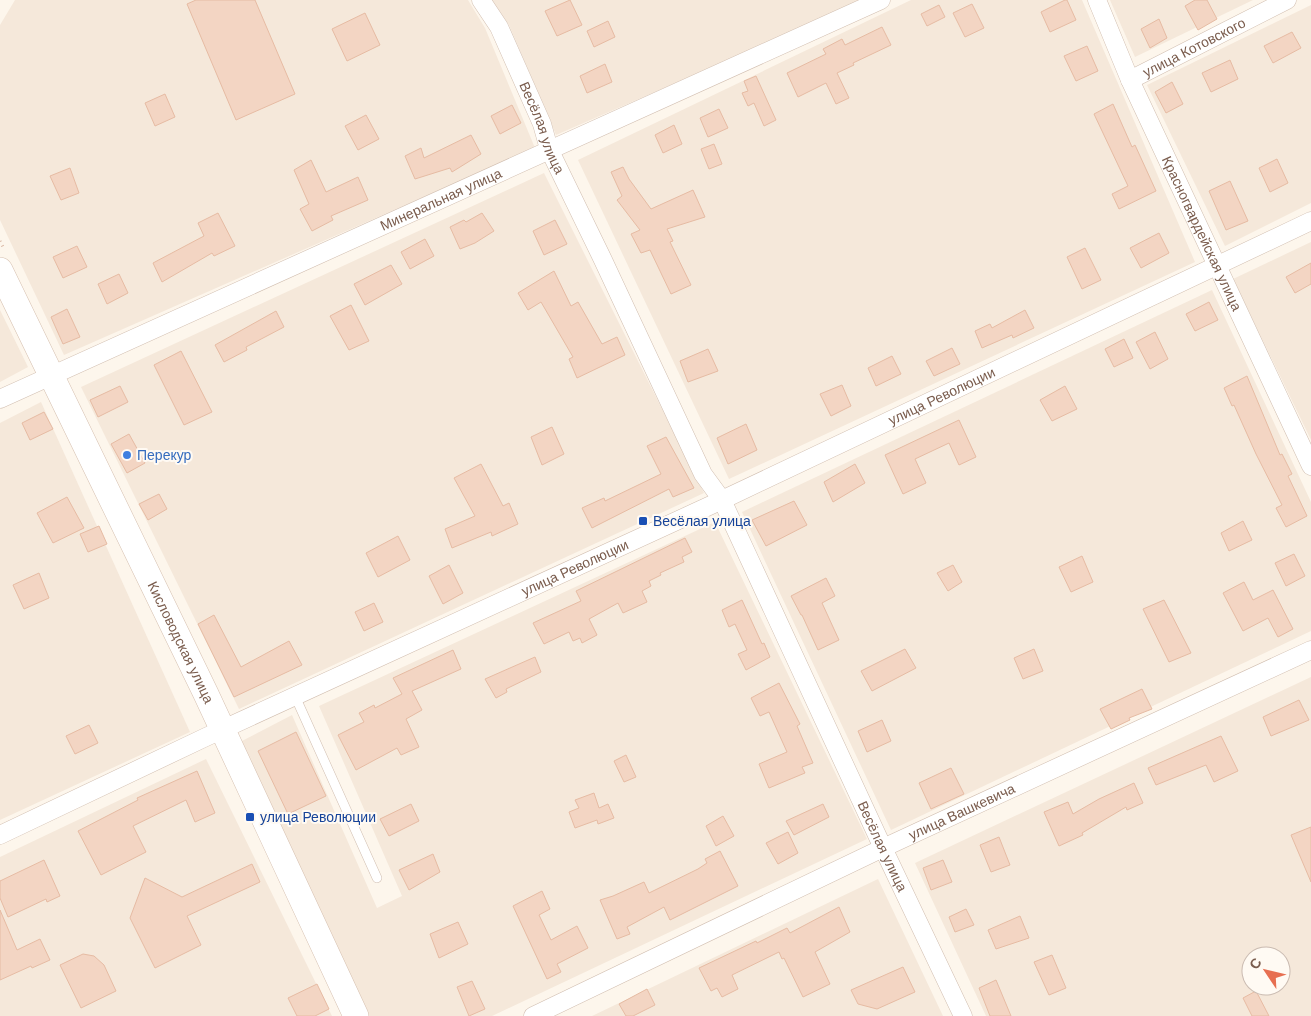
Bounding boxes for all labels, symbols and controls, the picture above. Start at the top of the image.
street label: улица Котовского [1140,14,1248,80]
street label: Весёлая улица [516,79,568,176]
street label: Красногвардейская улица [1159,154,1245,314]
street label: Минеральная улица [378,165,504,234]
street label: улица Революции [886,364,998,428]
place label: Перекур [137,447,192,463]
marker: Перекур [121,449,133,461]
place label: Весёлая улица [653,513,751,529]
marker: Весёлая улица [637,515,649,527]
street label: улица Революции [519,536,631,599]
street label: Кисловодская улица [145,579,217,706]
street label: улица Вашкевича [906,780,1018,843]
street label: Весёлая улица [854,799,911,894]
place label: улица Революции [260,809,376,825]
marker: улица Революции [244,811,256,823]
north arrow [1241,946,1291,996]
text: С [1246,955,1265,972]

